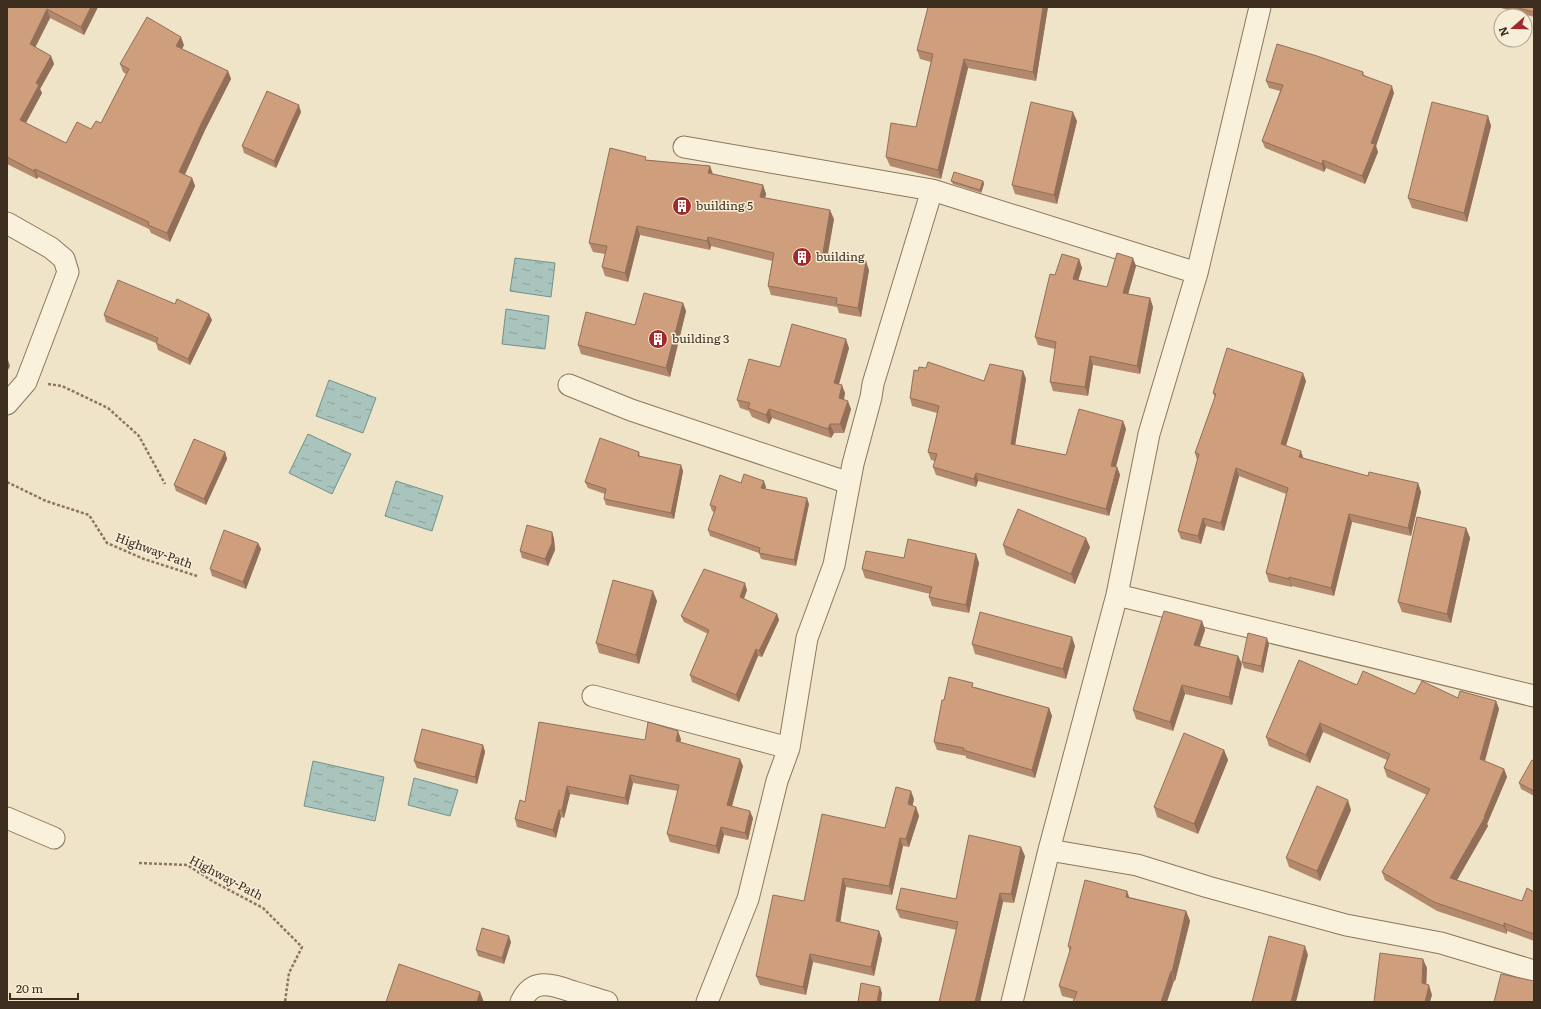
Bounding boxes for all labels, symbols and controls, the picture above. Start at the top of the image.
north arrow [1493,8,1533,48]
text: N [1494,25,1512,39]
building icon: building 5 [671,195,693,217]
place label: building 5 [696,196,753,214]
building icon: building [791,246,813,268]
place label: building [816,247,865,265]
building icon: building 3 [647,328,669,350]
place label: building 3 [672,329,730,347]
street label: Highway-Path [113,528,196,572]
street label: Highway-Path [186,850,267,904]
scale bar [10,975,78,1001]
text: 20 m [16,979,43,997]

